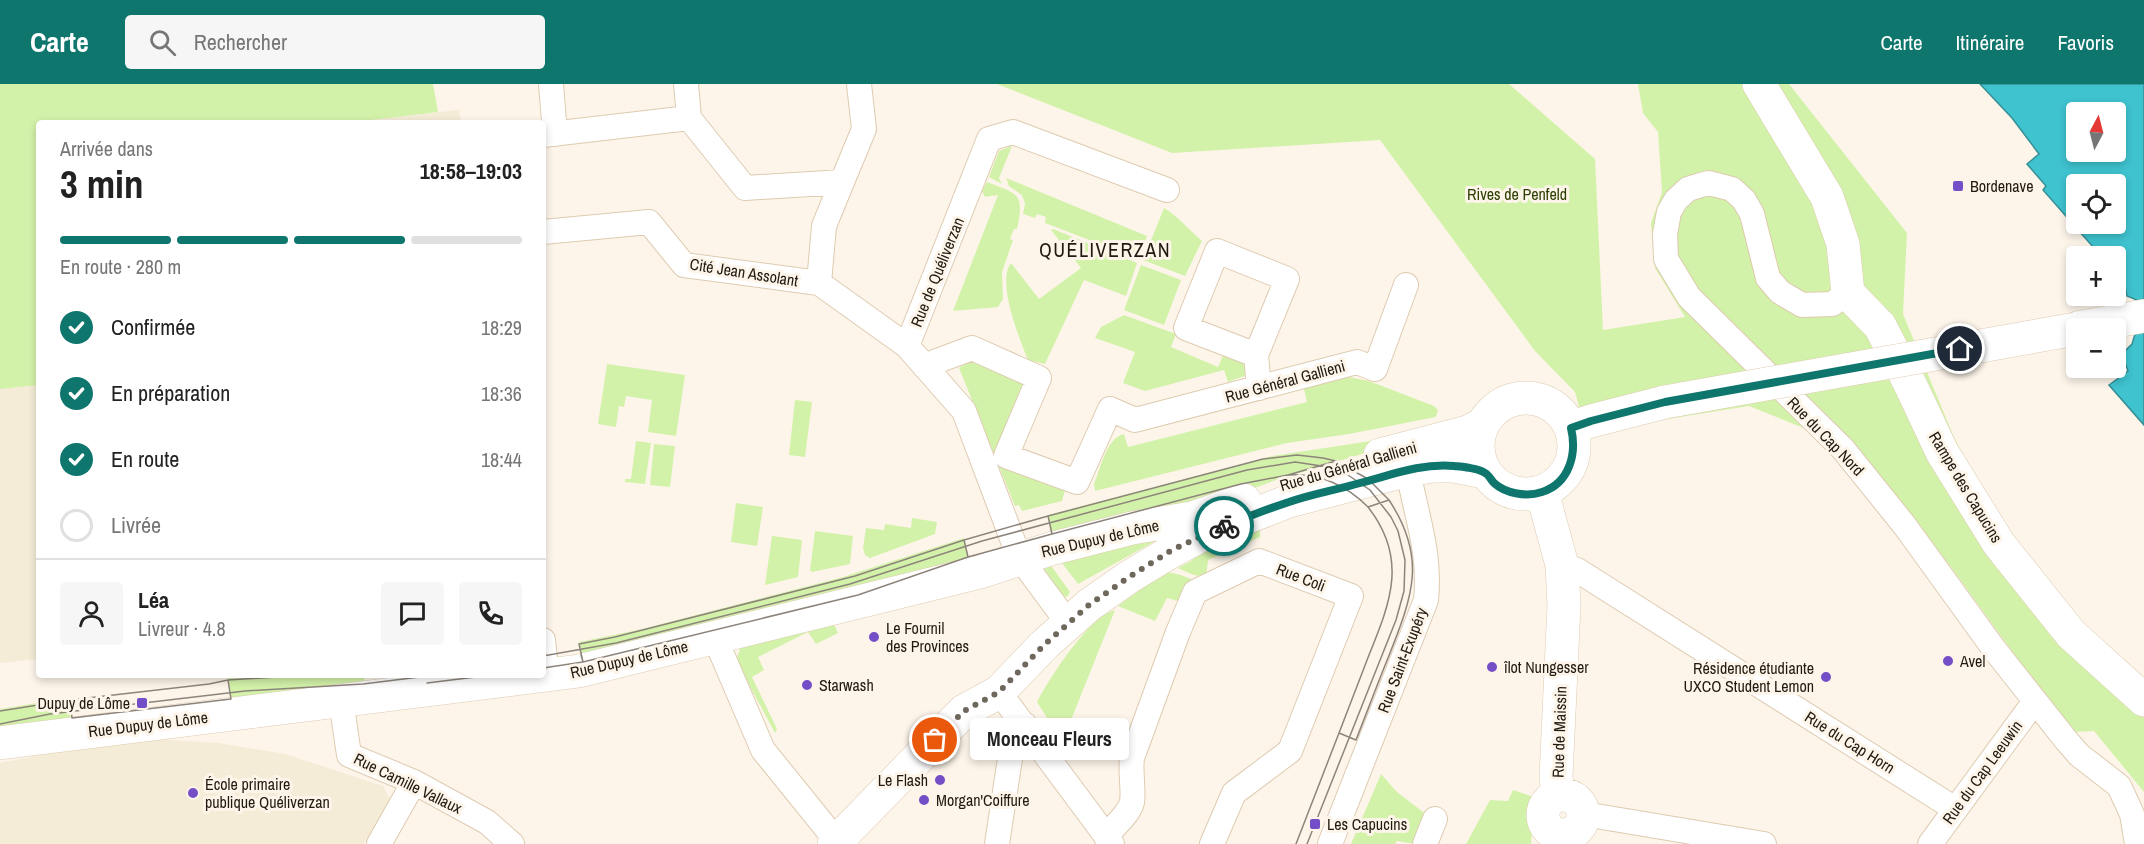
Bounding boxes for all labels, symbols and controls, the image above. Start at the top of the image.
search box [125,15,545,69]
text: Carte [30,23,89,61]
icon: search [146,26,179,59]
text: Rechercher [194,27,287,57]
text: Carte [1880,28,1923,57]
text: Itinéraire [1956,28,2024,57]
text: Favoris [2057,28,2114,57]
north arrow [2066,102,2126,162]
map controls [2066,102,2126,378]
text: Arrivée dans [60,135,153,162]
text: 18:58–19:03 [420,156,522,186]
text: 3 min [60,158,144,210]
button: locate [2066,174,2126,234]
place label: Bordenave [1970,175,2033,197]
marker: Bordenave [1951,179,1965,193]
park label: Rives de Penfeld [1467,183,1567,205]
street label: Rue de Quéliverzan [905,214,969,330]
district label: QUÉLIVERZAN [1039,236,1171,263]
button: + [2066,246,2126,306]
text: En route · 280 m [60,253,181,280]
street label: Cité Jean Assolant [688,253,800,291]
icon: check [60,311,93,344]
text: Confirmée [111,312,195,342]
text: 18:29 [481,314,522,341]
button: − [2066,318,2126,378]
pin [1934,323,1985,374]
icon: home [1943,332,1976,365]
street label: Rue Général Gallieni [1223,354,1347,408]
icon: check [60,377,93,410]
text: En préparation [111,378,230,408]
text: 18:36 [481,380,522,407]
street label: Rue du Cap Nord [1783,392,1869,480]
street label: Rampe des Capucins [1924,427,2008,547]
street label: Rue du Général Gallieni [1277,436,1419,496]
icon: check [60,443,93,476]
text: En route [111,444,179,474]
text: 18:44 [481,446,522,473]
courier [1194,496,1254,556]
text: Livrée [111,510,161,540]
icon: bike [1208,510,1241,543]
street label: Rue Dupuy de Lôme [1039,514,1161,562]
street label: Rue Coli [1273,558,1329,596]
button: person [60,582,123,645]
button: chat [381,582,444,645]
button: phone [459,582,522,645]
text: Léa [138,585,169,615]
street label: Rue Saint-Exupéry [1372,604,1432,716]
text: Livreur · 4.8 [138,615,226,642]
place label: Le Fournil des Provinces [886,617,969,657]
marker: Le Fournil des Provinces [867,630,881,644]
street label: Rue Dupuy de Lôme [568,635,690,683]
place label: Avel [1959,650,1985,672]
marker: Avel [1941,654,1955,668]
place label: îlot Nungesser [1503,656,1589,678]
place label: Résidence étudiante UXCO Student Lemon [1683,657,1814,697]
marker: îlot Nungesser [1485,660,1499,674]
marker: Résidence étudiante UXCO Student Lemon [1819,670,1833,684]
place label: Starwash [819,674,874,696]
marker: Starwash [800,678,814,692]
street label: Rue de Maissin [1546,686,1572,778]
place label: Dupuy de Lôme [37,692,130,714]
marker: Dupuy de Lôme [135,696,149,710]
street label: Rue Dupuy de Lôme [87,706,209,742]
street label: Rue du Cap Horn [1801,706,1899,778]
pin [909,714,960,765]
street label: Rue du Cap Leeuwin [1937,716,2027,828]
callout: Monceau Fleurs [971,719,1130,761]
icon: bag [918,723,951,756]
text: Monceau Fleurs [987,725,1112,752]
street label: Rue Camille Vallaux [350,747,466,819]
place label: Le Flash [878,769,928,791]
place label: École primaire publique Quéliverzan [205,773,330,813]
marker: Le Flash [933,773,947,787]
marker: École primaire publique Quéliverzan [186,786,200,800]
place label: Morgan'Coiffure [936,789,1029,811]
marker: Morgan'Coiffure [917,793,931,807]
place label: Les Capucins [1327,813,1407,835]
marker: Les Capucins [1308,817,1322,831]

